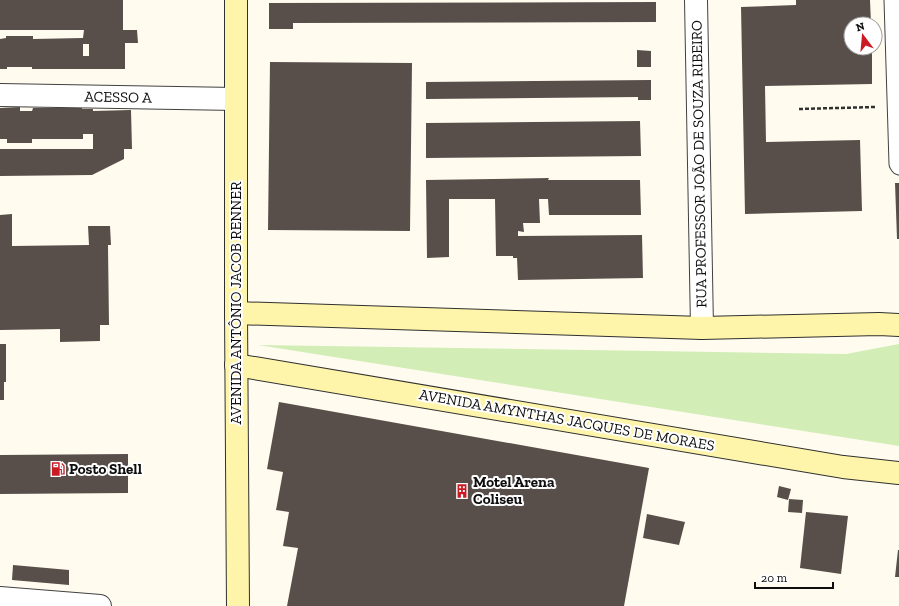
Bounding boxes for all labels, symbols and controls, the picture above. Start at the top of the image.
north arrow [843,16,883,56]
text: N [855,19,867,34]
street label: RUA PROFESSOR JOÃO DE SOUZA RIBEIRO [687,20,711,308]
street label: ACESSO A [84,87,152,107]
street label: AVENIDA ANTÔNIO JACOB RENNER [227,181,245,424]
street label: AVENIDA AMYNTHAS JACQUES DE MORAES [418,385,716,455]
place label: Posto Shell [69,460,142,478]
fuel station icon: Posto Shell [50,461,66,477]
place label: Motel Arena Coliseu [473,473,555,508]
building icon: Motel Arena Coliseu [454,483,470,499]
scale bar [755,564,833,590]
text: 20 m [761,571,788,585]

